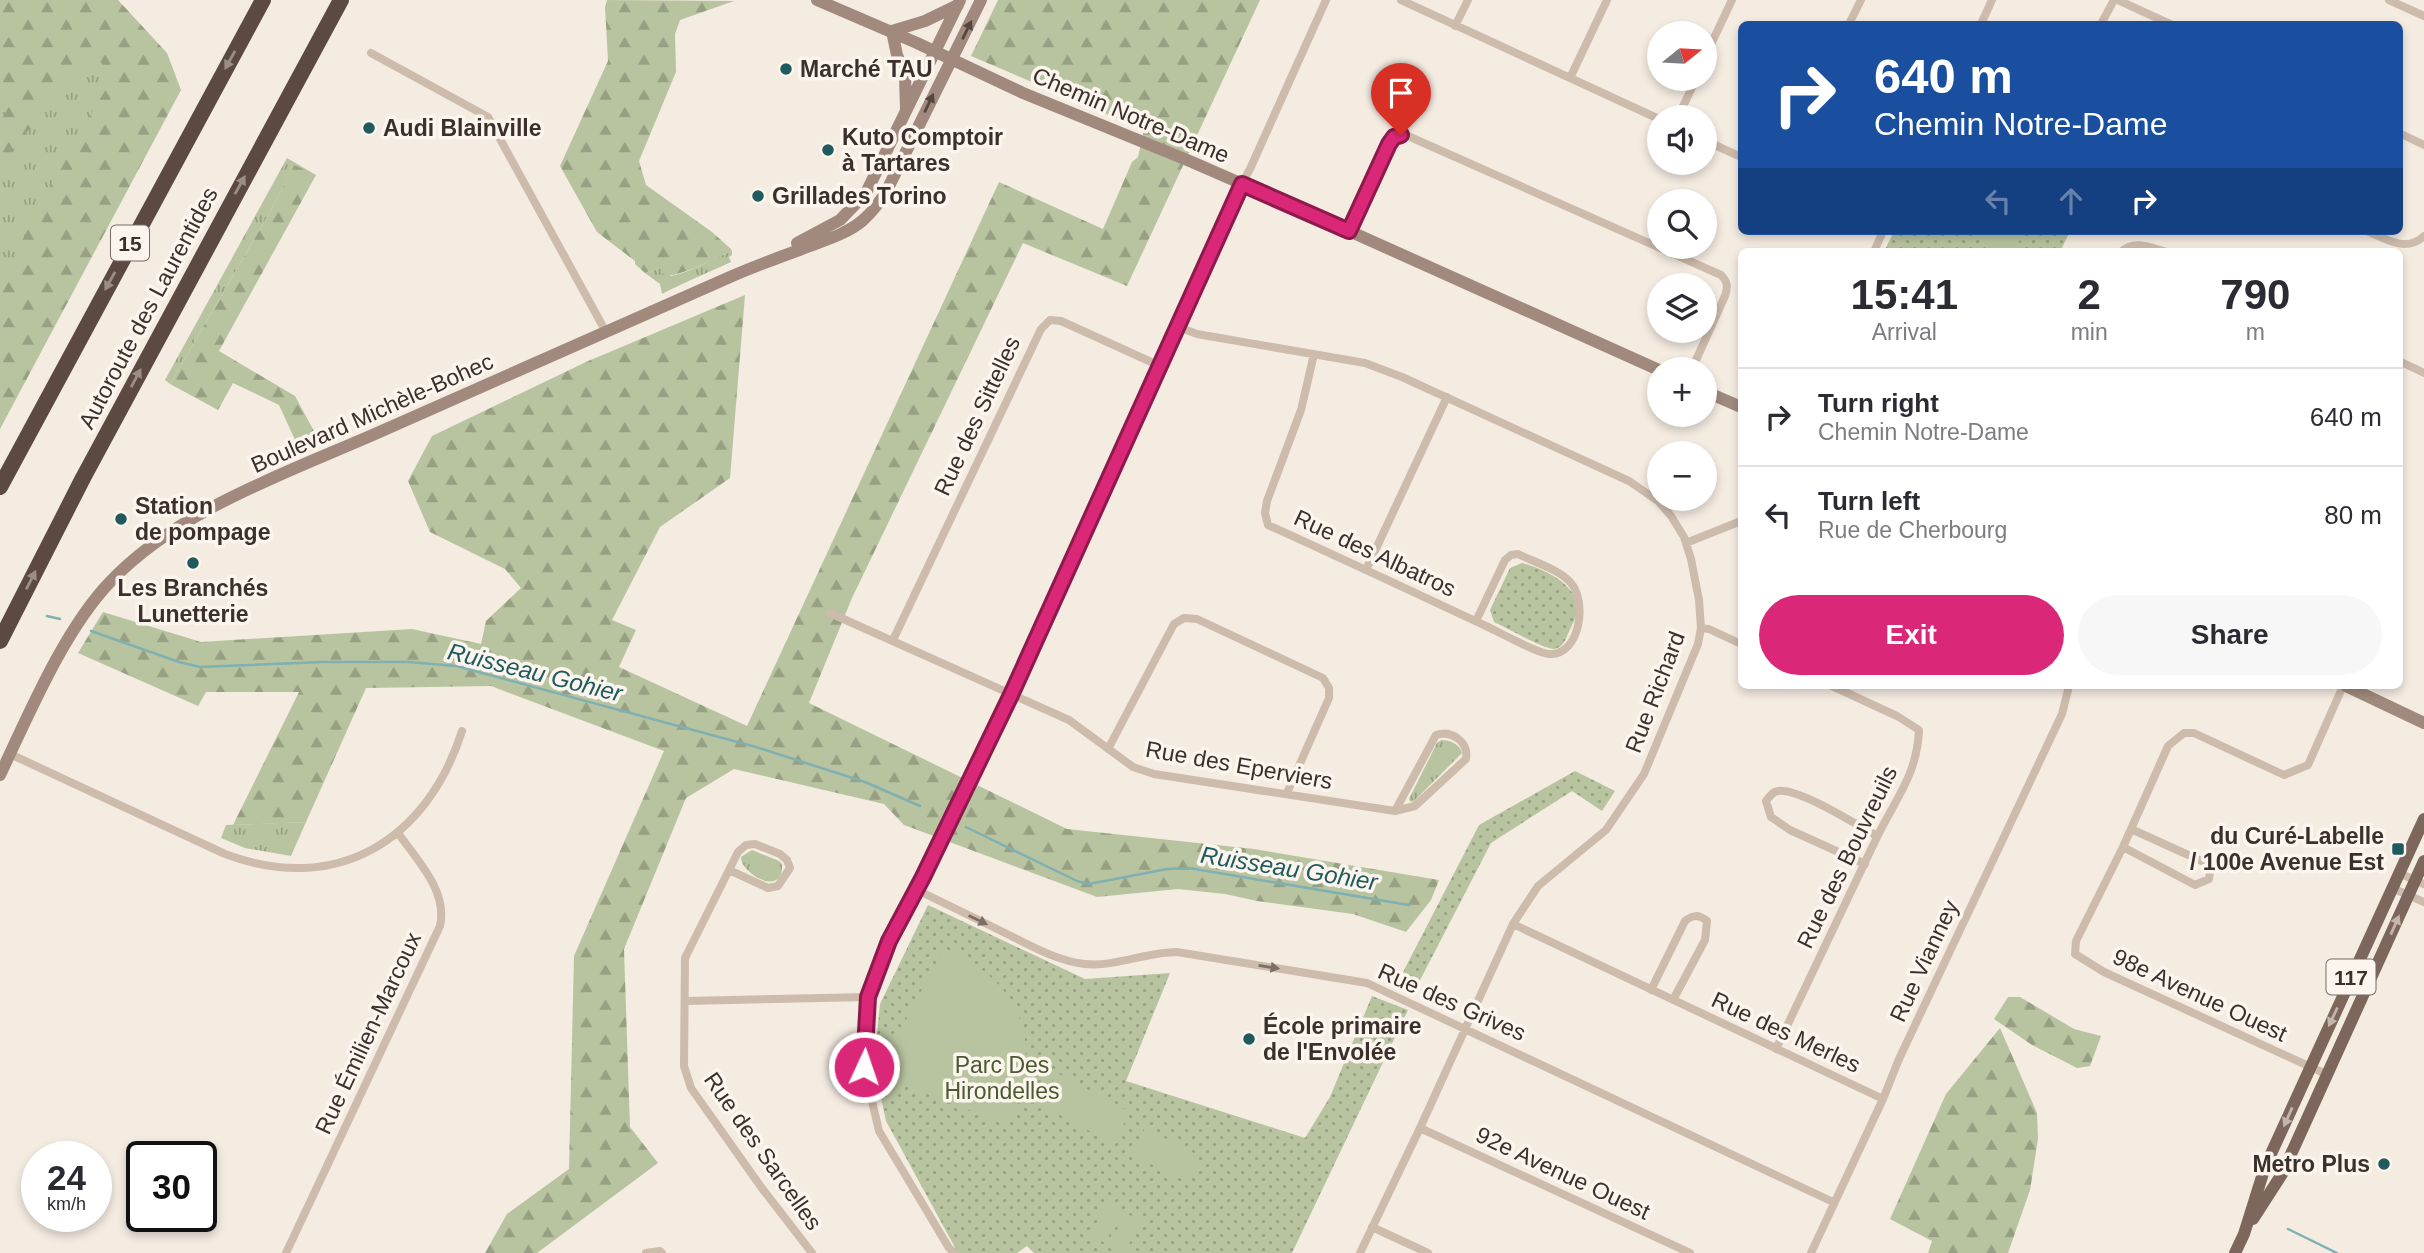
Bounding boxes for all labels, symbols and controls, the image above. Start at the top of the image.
one-way arrow [961,20,972,40]
north arrow [1647,21,1717,91]
map controls [1647,21,1717,511]
icon: right [1759,49,1850,140]
text: 640 m [1874,49,2013,103]
one-way arrow [224,50,236,70]
place label: Marché TAU [800,56,933,82]
marker: Marché TAU [778,61,794,77]
street label: Chemin Notre-Dame [1029,62,1233,168]
pin [1371,63,1431,135]
icon: arrive [1382,74,1420,112]
one-way arrow [923,93,935,113]
button: sound [1647,105,1717,175]
text: Chemin Notre-Dame [1874,106,2167,142]
place label: Audi Blainville [383,115,541,141]
marker: Audi Blainville [361,120,377,136]
place label: Kuto Comptoir à Tartares [842,124,1003,176]
marker: Kuto Comptoir à Tartares [820,142,836,158]
one-way arrow [234,175,246,194]
icon: left [1979,182,2017,220]
icon: ahead [2052,182,2090,220]
icon: right [2125,182,2163,220]
street label: Autoroute des Laurentides [73,183,223,433]
place label: Grillades Torino [772,183,947,209]
marker: Grillades Torino [750,188,766,204]
button: search [1647,189,1717,259]
road number: 15 [111,226,149,260]
text: 15:41 [1851,271,1958,318]
text: 2 [2077,271,2101,318]
text: 790 [2220,271,2290,318]
one-way arrow [104,272,116,292]
button: layers [1647,273,1717,343]
text: Arrival [1872,319,1937,345]
text: min [2071,319,2108,345]
text: m [2246,319,2265,345]
street label: Rue des Sittelles [929,332,1025,500]
street label: Boulevard Michèle-Bohec [247,348,497,478]
button: + [1647,357,1717,427]
one-way arrow [131,368,142,388]
text: Turn right [1818,388,1939,418]
icon: right [1759,398,1797,436]
text: 640 m [2310,402,2382,432]
text: Chemin Notre-Dame [1818,419,2029,445]
button: − [1647,441,1717,511]
text: Turn left [1818,486,1920,516]
place label: Station de pompage [135,493,270,545]
icon: left [1759,496,1797,534]
text: 80 m [2324,500,2382,530]
street label: Rue des Albatros [1290,504,1460,602]
marker: Station de pompage [113,511,129,527]
text: Rue de Cherbourg [1818,517,2007,543]
marker: Les Branchés Lunetterie [185,555,201,571]
one-way arrow [25,570,36,590]
place label: Les Branchés Lunetterie [118,575,268,627]
button: Exit [1759,595,2064,675]
button: Share [2078,595,2382,675]
street label: Rue Richard [1620,628,1690,756]
water label: Ruisseau Gohier [445,637,626,707]
street label: Rue des Eperviers [1144,736,1334,794]
street label: Rue des Bouvreuils [1792,762,1902,952]
place label: du Curé-Labelle / 100e Avenue Est [2190,823,2384,875]
water label: Ruisseau Gohier [1199,841,1380,895]
marker: du Curé-Labelle / 100e Avenue Est [2390,841,2406,857]
street label: Rue Vianney [1884,896,1964,1026]
one-way arrow [968,914,988,925]
one-way arrow [2389,915,2401,935]
street label: Rue Émilien-Marcoux [310,927,426,1138]
street label: 98e Avenue Ouest [2109,943,2292,1047]
street label: Rue des Grives [1374,958,1530,1046]
road number: 117 [2326,960,2376,995]
one-way arrow [1258,962,1280,973]
street label: Rue des Merles [1708,986,1864,1078]
one-way arrow [2327,1007,2339,1027]
place label: École primaire de l'Envolée [1263,1012,1422,1065]
position arrow [827,1030,901,1104]
marker: École primaire de l'Envolée [1241,1031,1257,1047]
park label: Parc Des Hirondelles [944,1052,1060,1104]
street label: Rue des Sarcelles [699,1067,827,1235]
one-way arrow [2282,1107,2294,1127]
street label: 92e Avenue Ouest [1472,1121,1655,1225]
speed limit sign: 30 [126,1141,217,1232]
place label: Metro Plus [2252,1151,2370,1177]
marker: Metro Plus [2376,1156,2392,1172]
text: 24 [47,1158,86,1197]
text: km/h [47,1194,86,1214]

